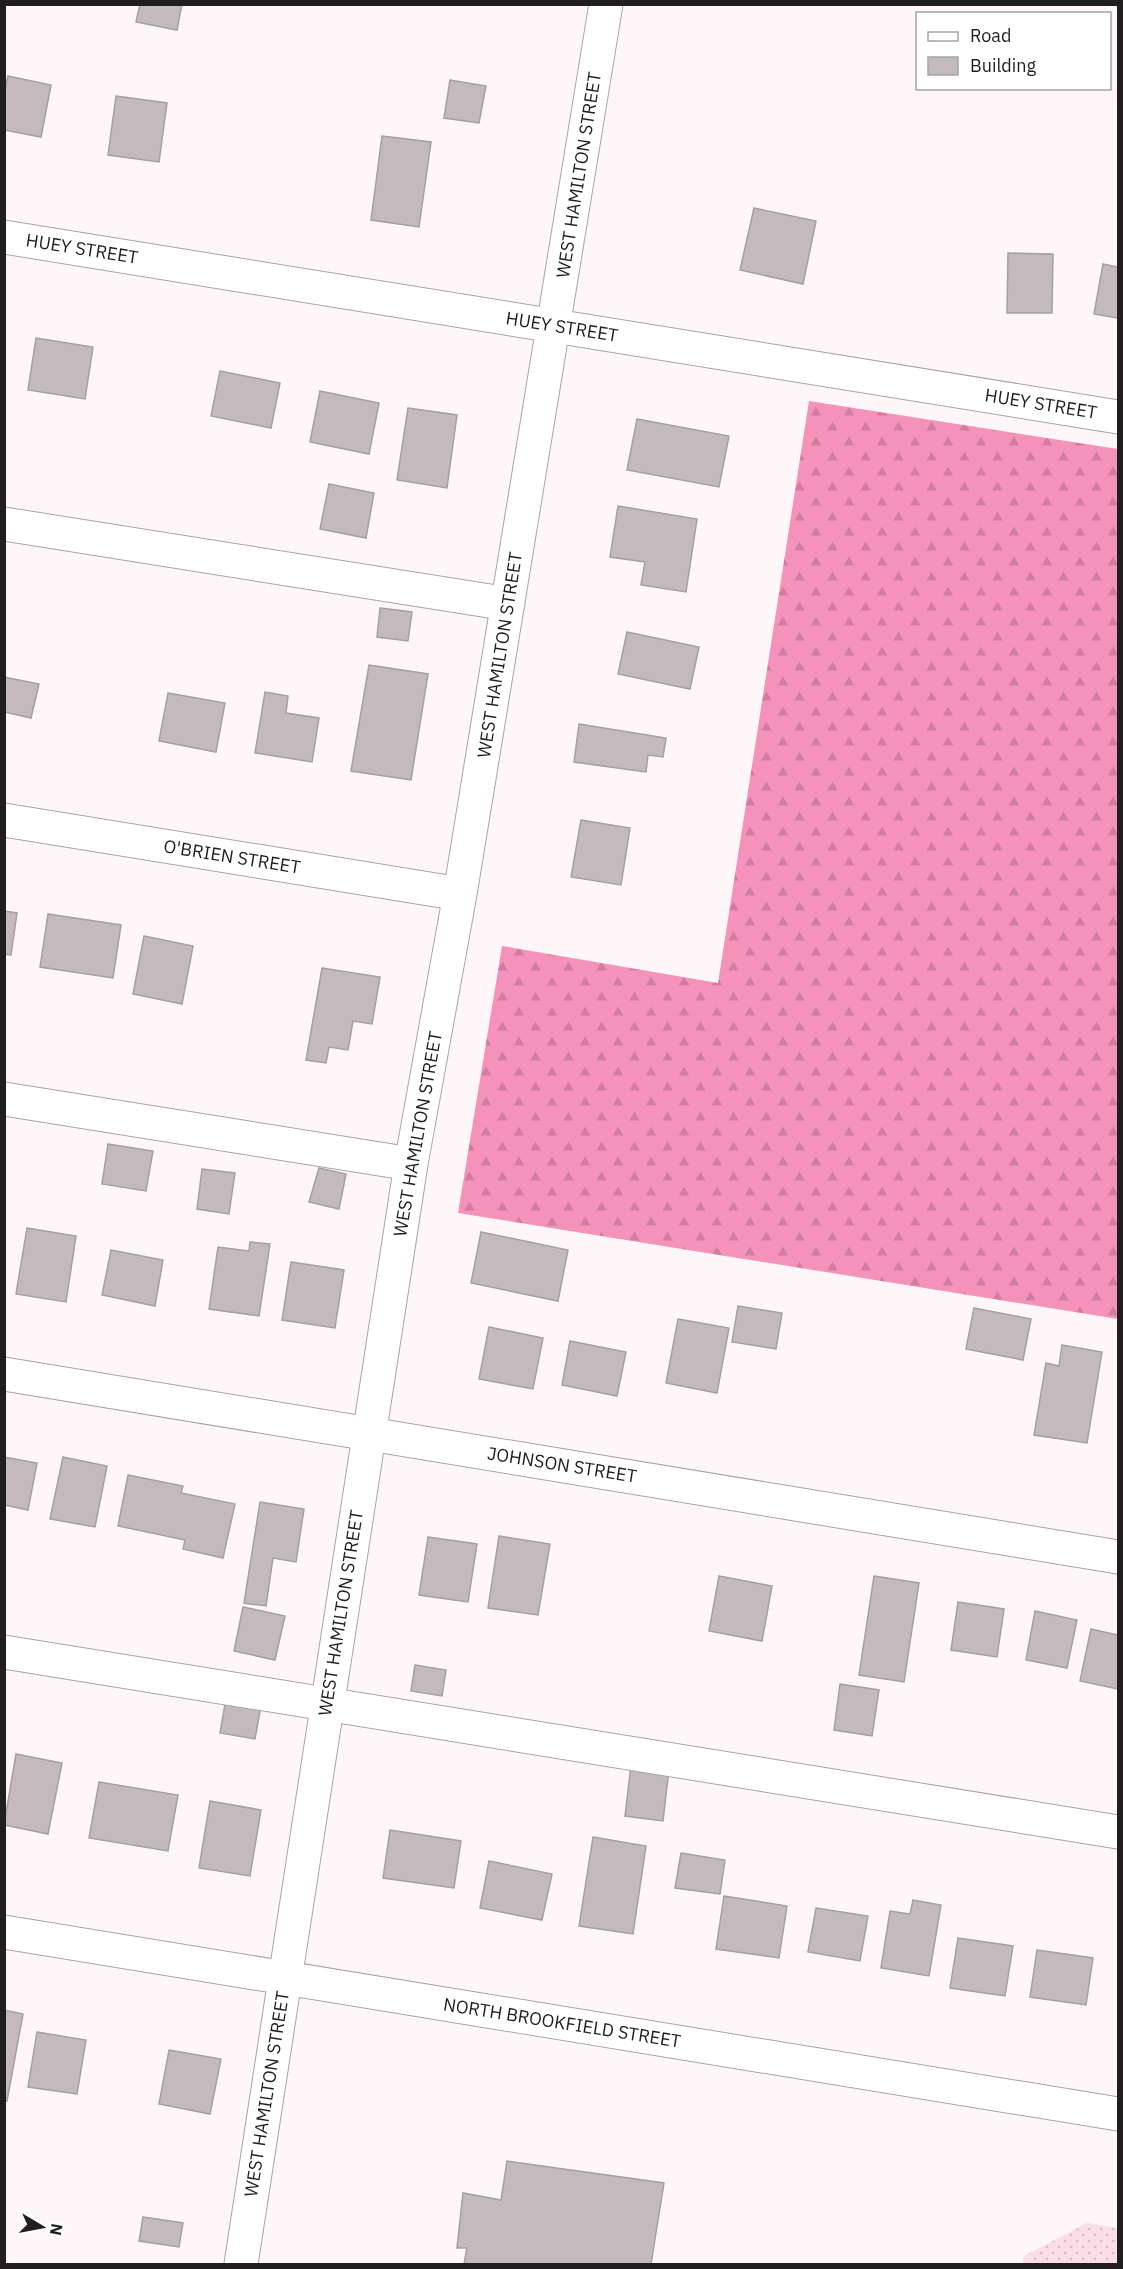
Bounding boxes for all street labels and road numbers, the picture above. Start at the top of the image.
street label: WEST HAMILTON STREET [551,70,606,280]
street label: HUEY STREET [24,228,140,269]
street label: HUEY STREET [504,306,620,347]
street label: HUEY STREET [983,383,1099,424]
street label: WEST HAMILTON STREET [472,550,527,760]
street label: O'BRIEN STREET [162,834,302,879]
street label: WEST HAMILTON STREET [388,1029,447,1238]
street label: JOHNSON STREET [486,1441,638,1488]
street label: WEST HAMILTON STREET [313,1508,368,1718]
street label: WEST HAMILTON STREET [239,1989,294,2199]
street label: NORTH BROOKFIELD STREET [442,1992,683,2053]

